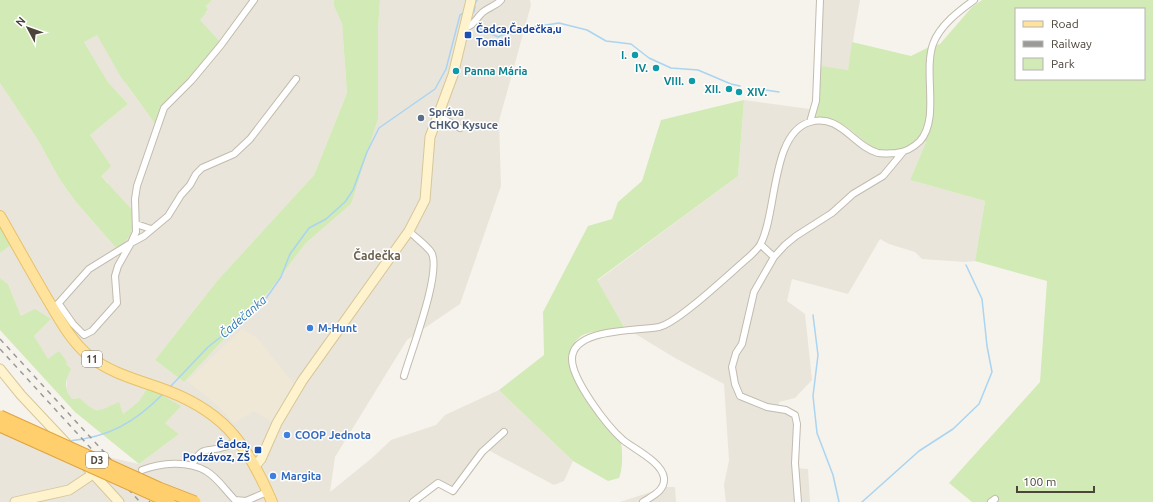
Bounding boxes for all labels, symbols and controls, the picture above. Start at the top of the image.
north arrow [8,8,48,48]
legend [1015,8,1145,80]
text: N [13,14,28,28]
text: Road [1051,17,1079,30]
place label: Čadca,Čadečka,u Tomali [476,22,562,48]
marker: Čadca,Čadečka,u Tomali [463,30,473,40]
text: Railway [1051,37,1092,50]
place label: I. [621,49,627,61]
marker: I. [630,50,640,60]
text: Park [1051,57,1075,70]
place label: IV. [635,62,648,74]
marker: IV. [651,63,661,73]
place label: Panna Mária [464,65,528,77]
marker: Panna Mária [451,66,461,76]
place label: VIII. [664,75,684,87]
marker: VIII. [687,76,697,86]
place label: XII. [704,83,721,95]
marker: XII. [724,84,734,94]
place label: XIV. [747,86,767,98]
marker: XIV. [734,87,744,97]
place label: Správa CHKO Kysuce [429,106,498,131]
marker: Správa CHKO Kysuce [416,113,426,123]
district label: Čadečka [353,247,401,262]
water label: Čadečanka [217,293,269,340]
place label: M-Hunt [318,322,357,334]
marker: M-Hunt [305,323,315,333]
road number: 11 [82,351,102,367]
place label: COOP Jednota [295,429,371,441]
marker: COOP Jednota [282,430,292,440]
place label: Čadca, Podzávoz, ZŠ [183,437,250,463]
marker: Čadca, Podzávoz, ZŠ [253,445,263,455]
road number: D3 [86,452,108,468]
scale bar [1017,468,1094,494]
place label: Margita [281,470,321,482]
marker: Margita [268,471,278,481]
text: 100 m [1023,475,1056,488]

